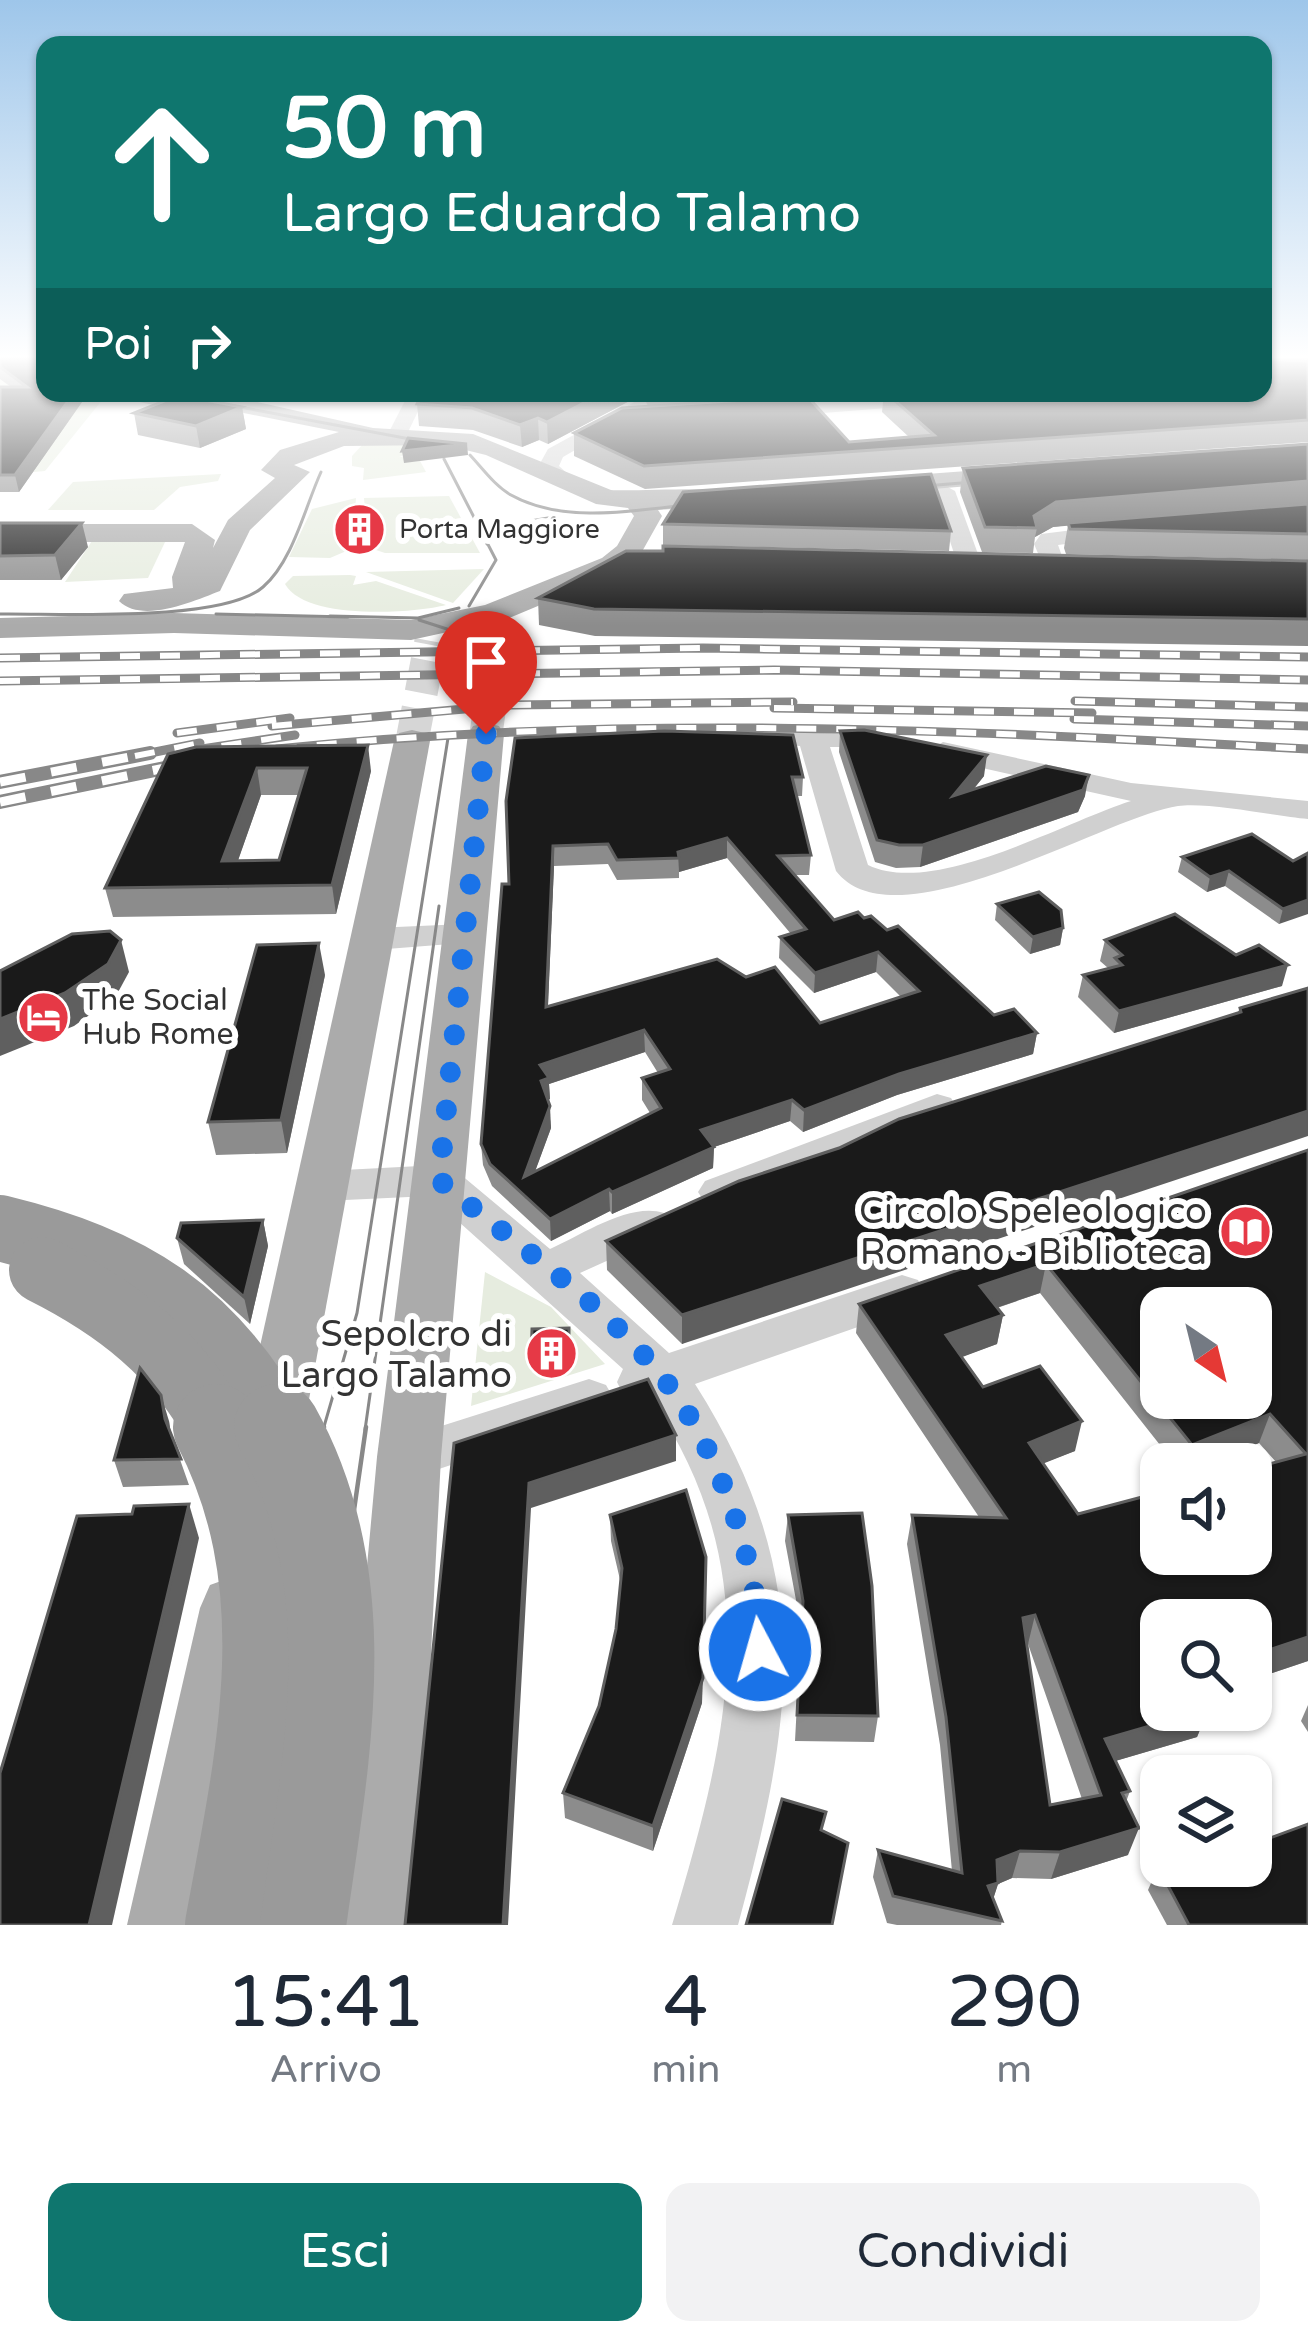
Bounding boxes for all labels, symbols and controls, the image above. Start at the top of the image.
text: 50 m [282,79,486,180]
icon: ahead [84,84,240,240]
text: Largo Eduardo Talamo [282,181,861,246]
icon: right [176,312,242,378]
text: Poi [84,318,152,372]
building icon: Porta Maggiore [332,501,388,557]
place label: Porta Maggiore [399,513,600,546]
pin [435,611,537,734]
icon: arrive [453,629,519,695]
place label: The Social Hub Rome [82,982,233,1053]
hotel icon: The Social Hub Rome [15,989,71,1045]
place label: Circolo Speleologico Romano - Biblioteca [859,1190,1207,1274]
library icon: Circolo Speleologico Romano - Biblioteca [1218,1203,1274,1259]
north arrow [1140,1287,1272,1419]
map controls [1140,1287,1272,1887]
place label: Sepolcro di Largo Talamo [280,1313,512,1397]
building icon: Sepolcro di Largo Talamo [523,1326,579,1382]
button: sound [1140,1443,1272,1575]
position arrow [697,1587,823,1713]
button: search [1140,1599,1272,1731]
button: layers [1140,1755,1272,1887]
text: 15:41 [226,1960,425,2047]
text: 4 [663,1960,709,2047]
text: 290 [946,1960,1082,2047]
text: Arrivo [269,2046,382,2093]
text: min [651,2046,721,2093]
text: m [996,2046,1032,2093]
button: Esci [48,2183,642,2321]
button: Condividi [666,2183,1260,2321]

